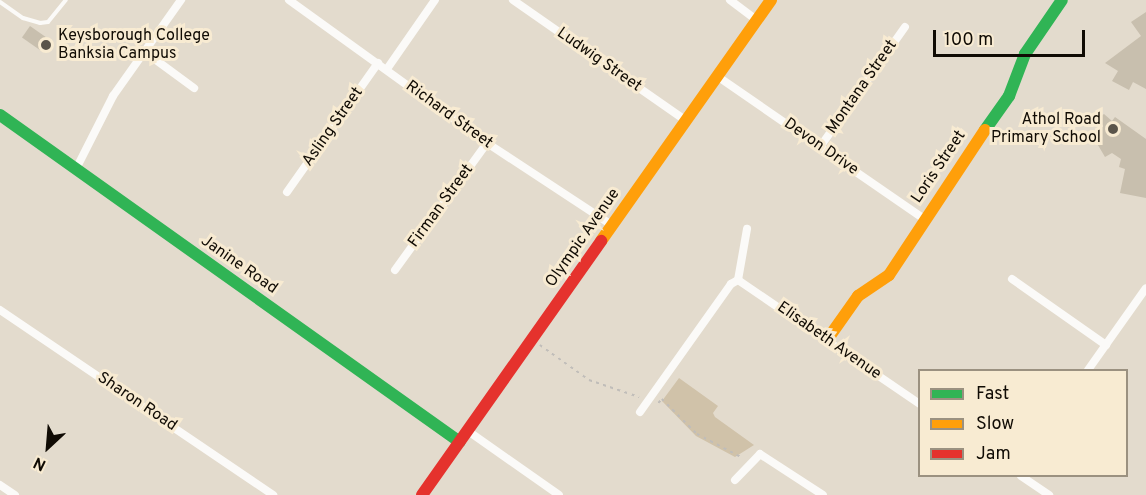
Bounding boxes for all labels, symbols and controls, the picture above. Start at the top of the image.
scale bar [936,18,1088,56]
street label: Ludwig Street [553,24,645,96]
place label: Keysborough College Banksia Campus [58,26,210,64]
text: 100 m [944,29,993,52]
street label: Montana Street [822,36,902,138]
marker: Keysborough College Banksia Campus [39,38,53,52]
street label: Richard Street [402,77,496,153]
street label: Asling Street [299,84,367,170]
place label: Athol Road Primary School [991,110,1101,148]
street label: Devon Drive [780,114,862,180]
marker: Athol Road Primary School [1106,122,1120,136]
street label: Loris Street [908,127,970,207]
street label: Firman Street [404,161,478,251]
street label: Olympic Avenue [542,185,624,291]
street label: Janine Road [197,232,281,298]
street label: Elisabeth Avenue [773,298,885,384]
street label: Sharon Road [94,368,180,436]
legend [918,369,1128,477]
text: Fast [976,383,1009,406]
text: Slow [976,413,1014,436]
north arrow [18,417,78,477]
text: Jam [976,443,1011,466]
text: N [31,452,50,475]

